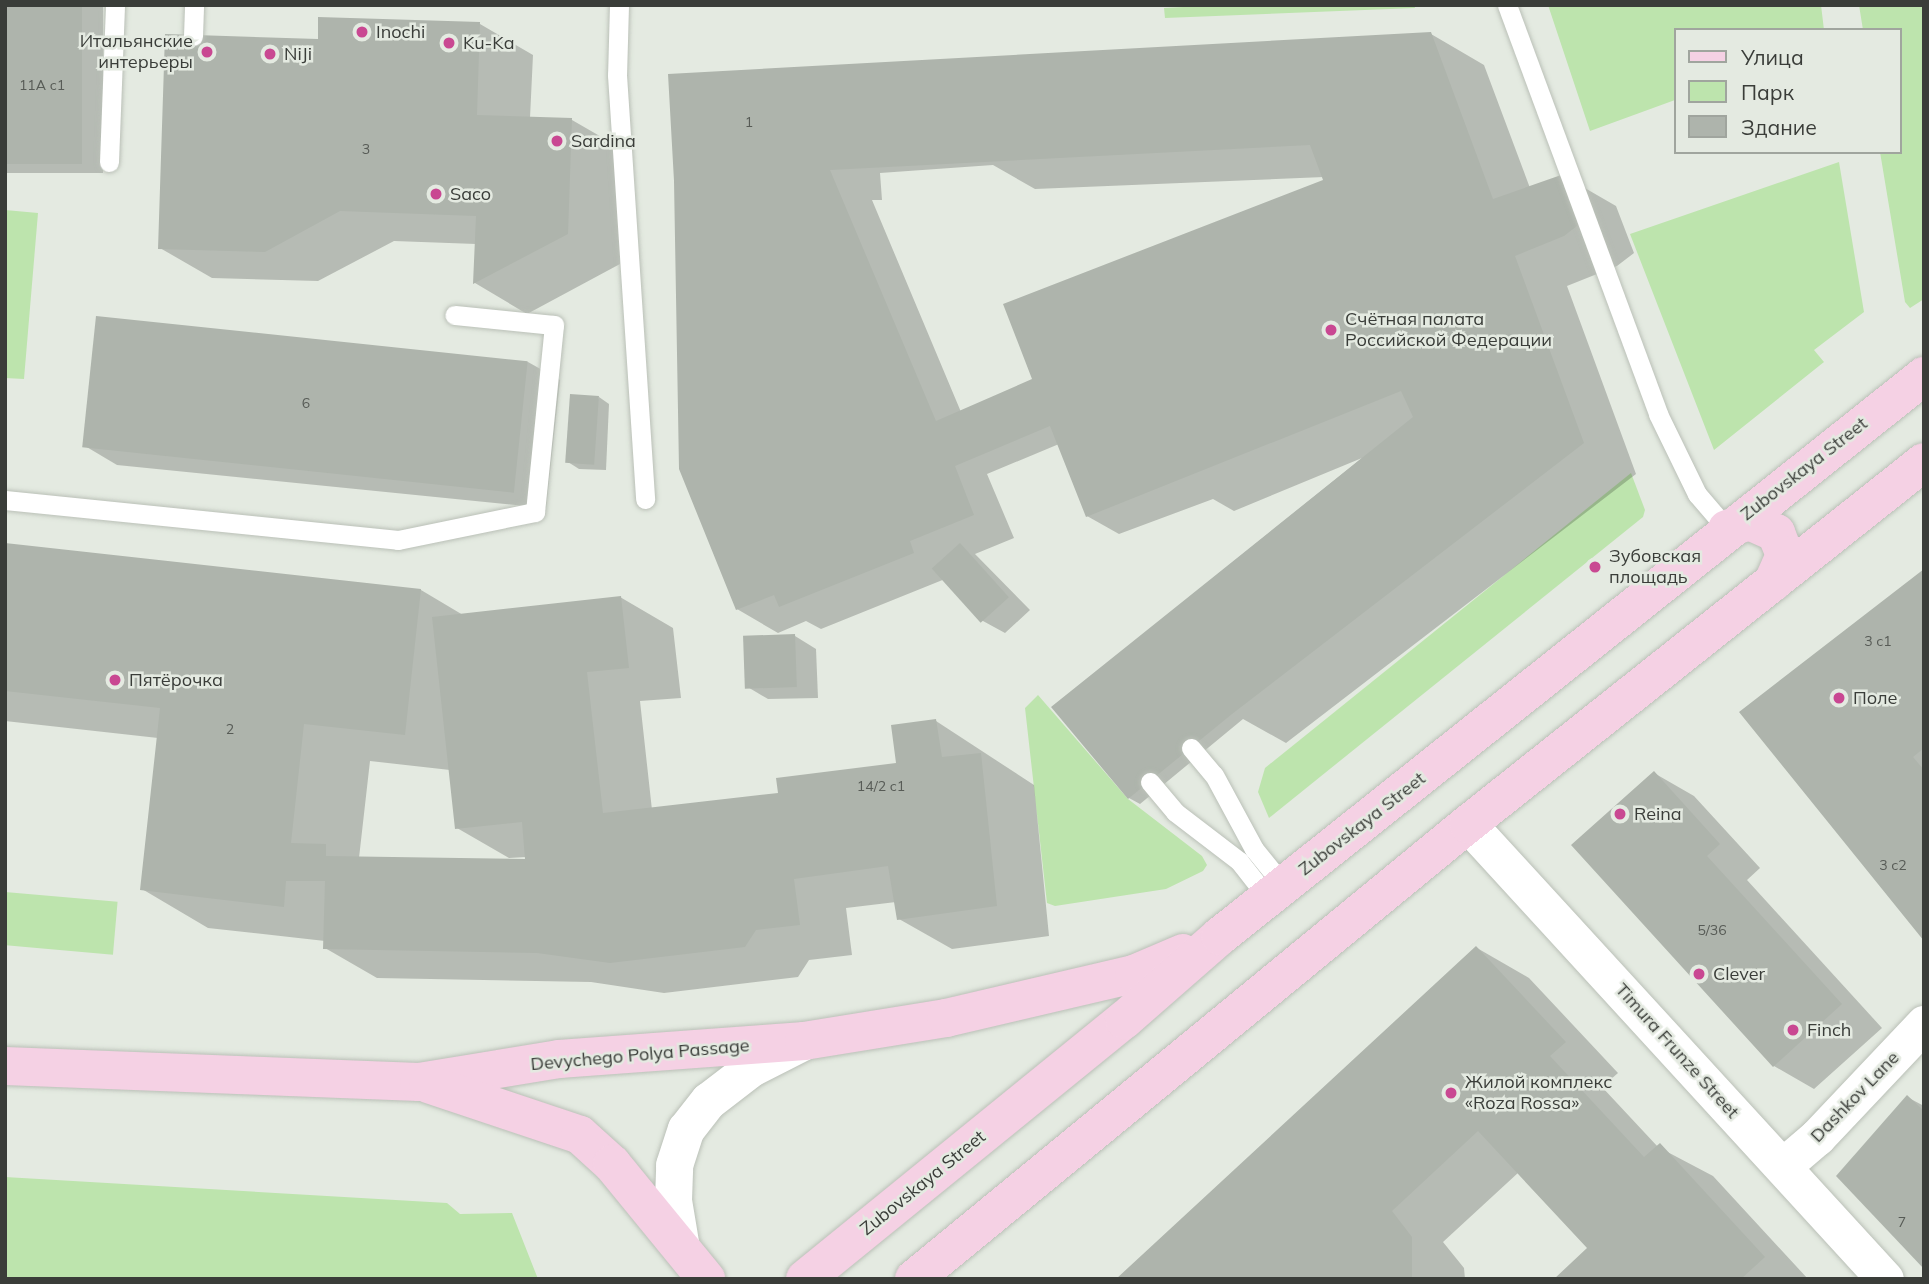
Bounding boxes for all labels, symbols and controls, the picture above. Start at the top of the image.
place label: Inochi [376,21,425,43]
marker: Inochi [354,24,370,40]
legend [1674,28,1901,154]
place label: Итальянские интерьеры [80,31,193,74]
place label: Ku-Ka [463,32,515,54]
marker: Ku-Ka [441,35,457,51]
place label: NiJi [284,43,312,65]
marker: Итальянские интерьеры [199,44,215,60]
text: Улица [1741,44,1804,70]
marker: NiJi [262,46,278,62]
house number: 11А с1 [19,77,65,93]
text: Парк [1741,79,1794,105]
house number: 1 [745,114,753,130]
text: Здание [1741,114,1817,140]
place label: Sardina [571,130,636,152]
marker: Sardina [549,133,565,149]
house number: 3 [362,141,370,157]
place label: Saco [450,183,491,205]
marker: Saco [428,186,444,202]
place label: Счётная палата Российской Федерации [1345,309,1552,352]
marker: Счётная палата Российской Федерации [1323,322,1339,338]
house number: 6 [302,395,310,411]
street label: Zubovskaya Street [1736,413,1872,525]
place label: Зубовская площадь [1609,546,1701,588]
marker: Зубовская площадь [1587,559,1603,575]
house number: 3 с1 [1864,633,1892,649]
place label: Пятёрочка [129,669,223,691]
marker: Пятёрочка [107,672,123,688]
place label: Поле [1853,687,1898,709]
marker: Поле [1831,690,1847,706]
house number: 2 [226,721,234,737]
street label: Zubovskaya Street [1294,768,1430,880]
house number: 14/2 с1 [857,778,905,794]
place label: Reina [1634,803,1682,825]
marker: Reina [1612,806,1628,822]
house number: 3 с2 [1879,857,1907,873]
house number: 5/36 [1697,922,1727,938]
place label: Clever [1713,963,1765,985]
marker: Clever [1691,966,1707,982]
street label: Timura Frunze Street [1611,979,1743,1123]
place label: Finch [1807,1019,1851,1041]
marker: Finch [1785,1022,1801,1038]
street label: Devychego Polya Passage [530,1035,750,1075]
street label: Dashkov Lane [1806,1047,1904,1147]
place label: Жилой комплекс «Roza Rossa» [1465,1072,1612,1114]
marker: Жилой комплекс «Roza Rossa» [1443,1085,1459,1101]
street label: Zubovskaya Street [856,1126,990,1240]
house number: 7 [1898,1214,1906,1230]

